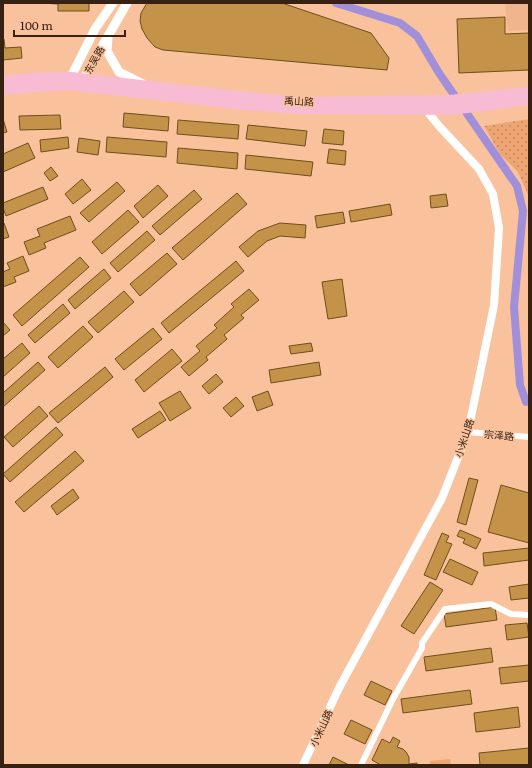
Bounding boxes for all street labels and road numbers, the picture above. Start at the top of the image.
street label: 东吴路 [80,43,107,77]
street label: 禹山路 [284,92,314,109]
street label: 小米山路 [450,417,477,459]
street label: 宗泽路 [483,426,515,443]
street label: 小米山路 [305,706,336,749]

